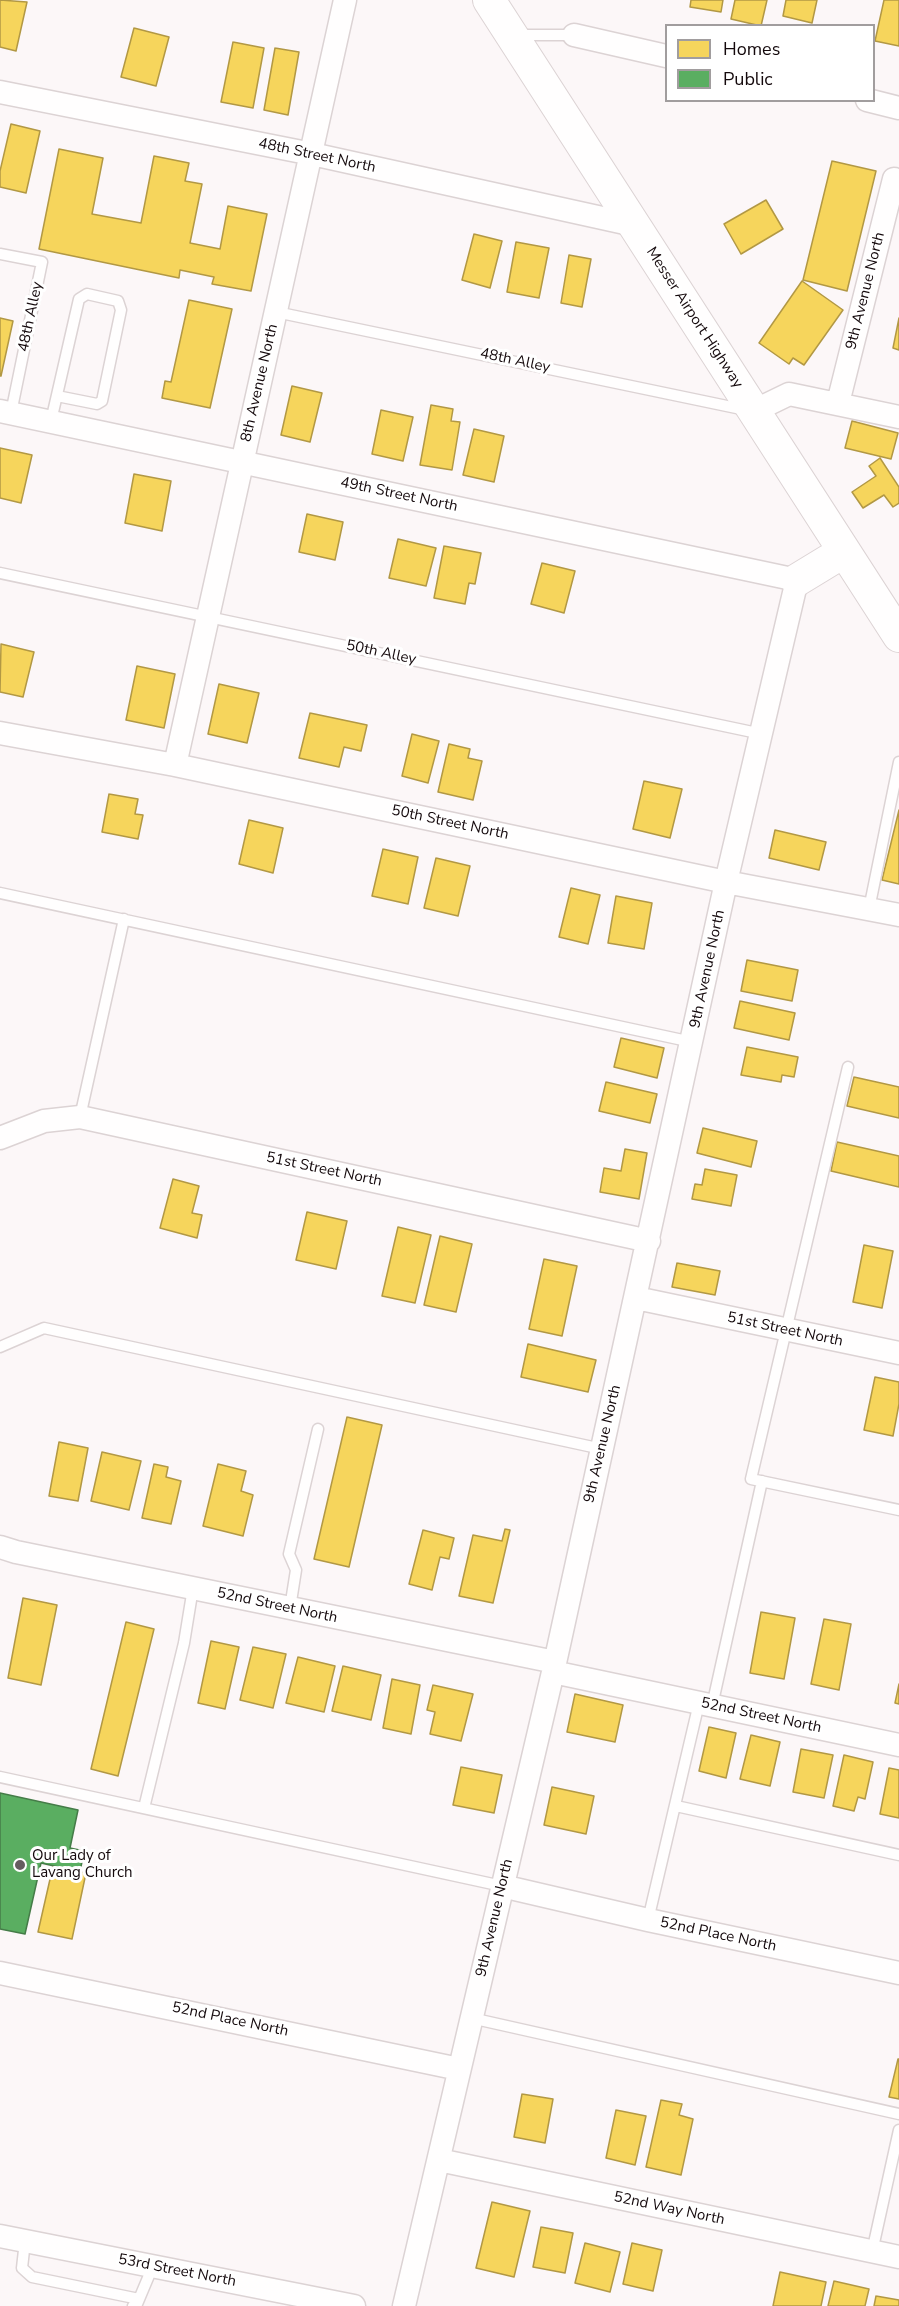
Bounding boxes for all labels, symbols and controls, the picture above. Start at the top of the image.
legend [665,24,875,102]
text: Homes [723,37,780,61]
text: Public [723,67,773,91]
street label: 48th Street North [257,135,377,177]
street label: 9th Avenue North [843,230,889,352]
street label: Messer Airport Highway [642,244,746,392]
street label: 48th Alley [15,280,47,354]
street label: 8th Avenue North [238,322,282,444]
street label: 48th Alley [478,345,552,377]
street label: 49th Street North [339,474,459,516]
street label: 50th Alley [344,637,418,669]
street label: 50th Street North [390,802,510,844]
street label: 9th Avenue North [687,908,729,1030]
street label: 51st Street North [264,1149,384,1191]
street label: 51st Street North [725,1309,845,1351]
street label: 9th Avenue North [581,1383,625,1505]
street label: 52nd Street North [215,1584,339,1628]
street label: 52nd Street North [699,1694,823,1738]
place label: Our Lady of Lavang Church [32,1847,132,1882]
street label: 9th Avenue North [473,1857,517,1979]
marker: Our Lady of Lavang Church [13,1858,27,1872]
street label: 52nd Place North [658,1914,778,1956]
street label: 52nd Place North [170,1999,290,2041]
street label: 52nd Way North [612,2188,726,2230]
street label: 53rd Street North [117,2251,237,2291]

